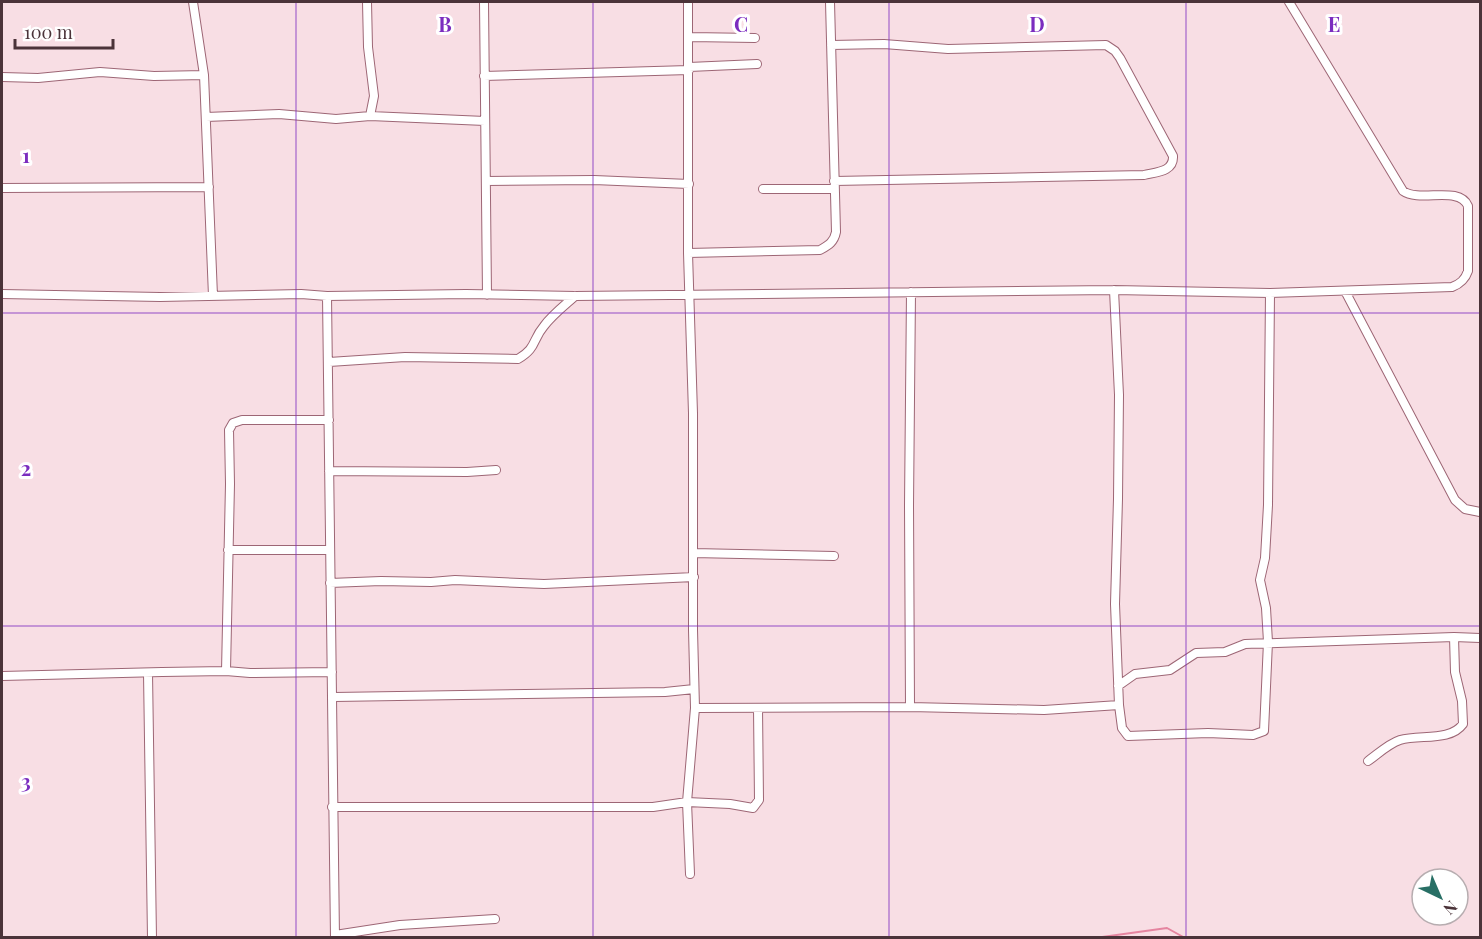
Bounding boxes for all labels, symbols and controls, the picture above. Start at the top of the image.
text: B [438,10,452,37]
text: C [734,10,748,37]
text: D [1029,10,1045,37]
text: E [1328,10,1340,37]
scale bar [15,12,112,50]
text: 100 m [24,20,73,44]
text: 1 [22,141,30,168]
text: 2 [21,454,31,481]
text: 3 [21,767,31,794]
north arrow [1410,867,1470,927]
text: N [1439,897,1462,920]

